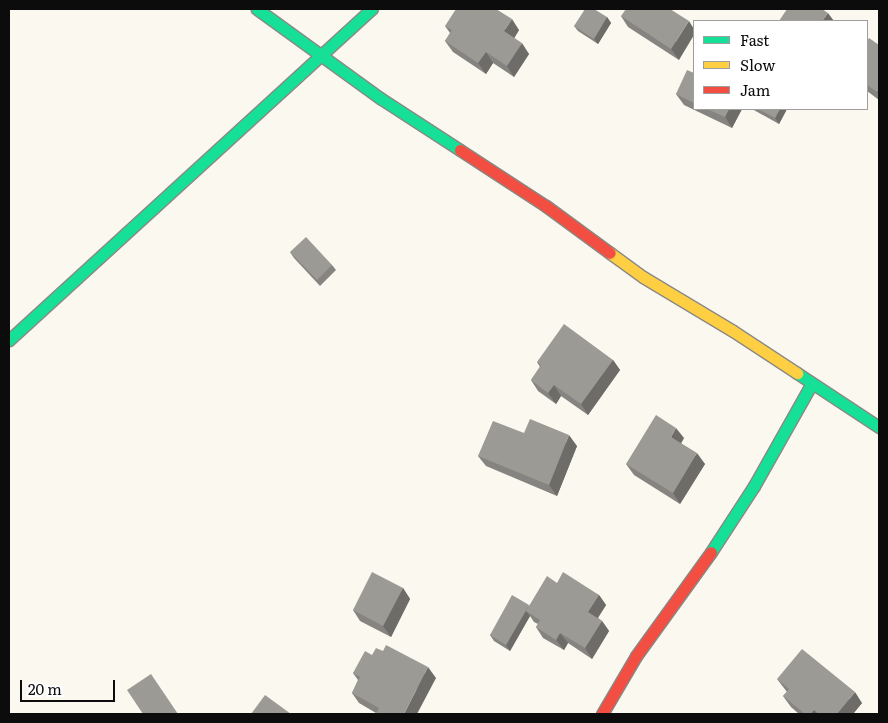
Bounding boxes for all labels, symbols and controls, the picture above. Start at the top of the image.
legend [693,20,868,110]
text: Fast [740,28,769,51]
text: Slow [740,53,775,76]
text: Jam [740,78,770,101]
scale bar [22,670,118,702]
text: 20 m [28,677,62,700]

